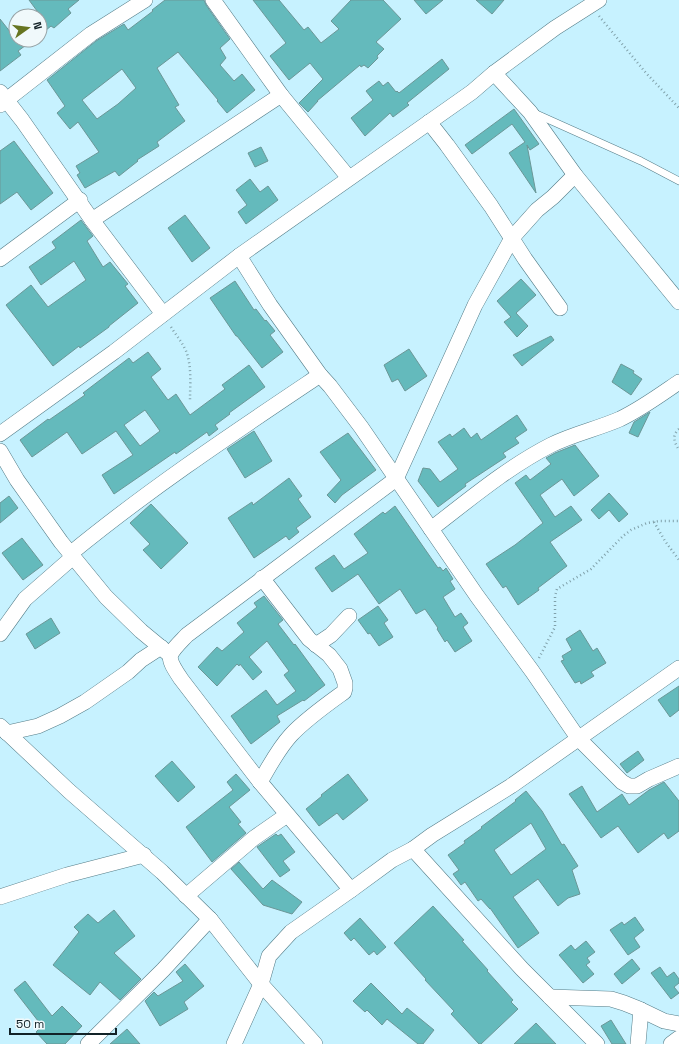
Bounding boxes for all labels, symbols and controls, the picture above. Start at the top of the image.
north arrow [8,8,48,48]
text: N [30,20,45,31]
scale bar [10,1010,116,1036]
text: 50 m [16,1016,44,1032]

